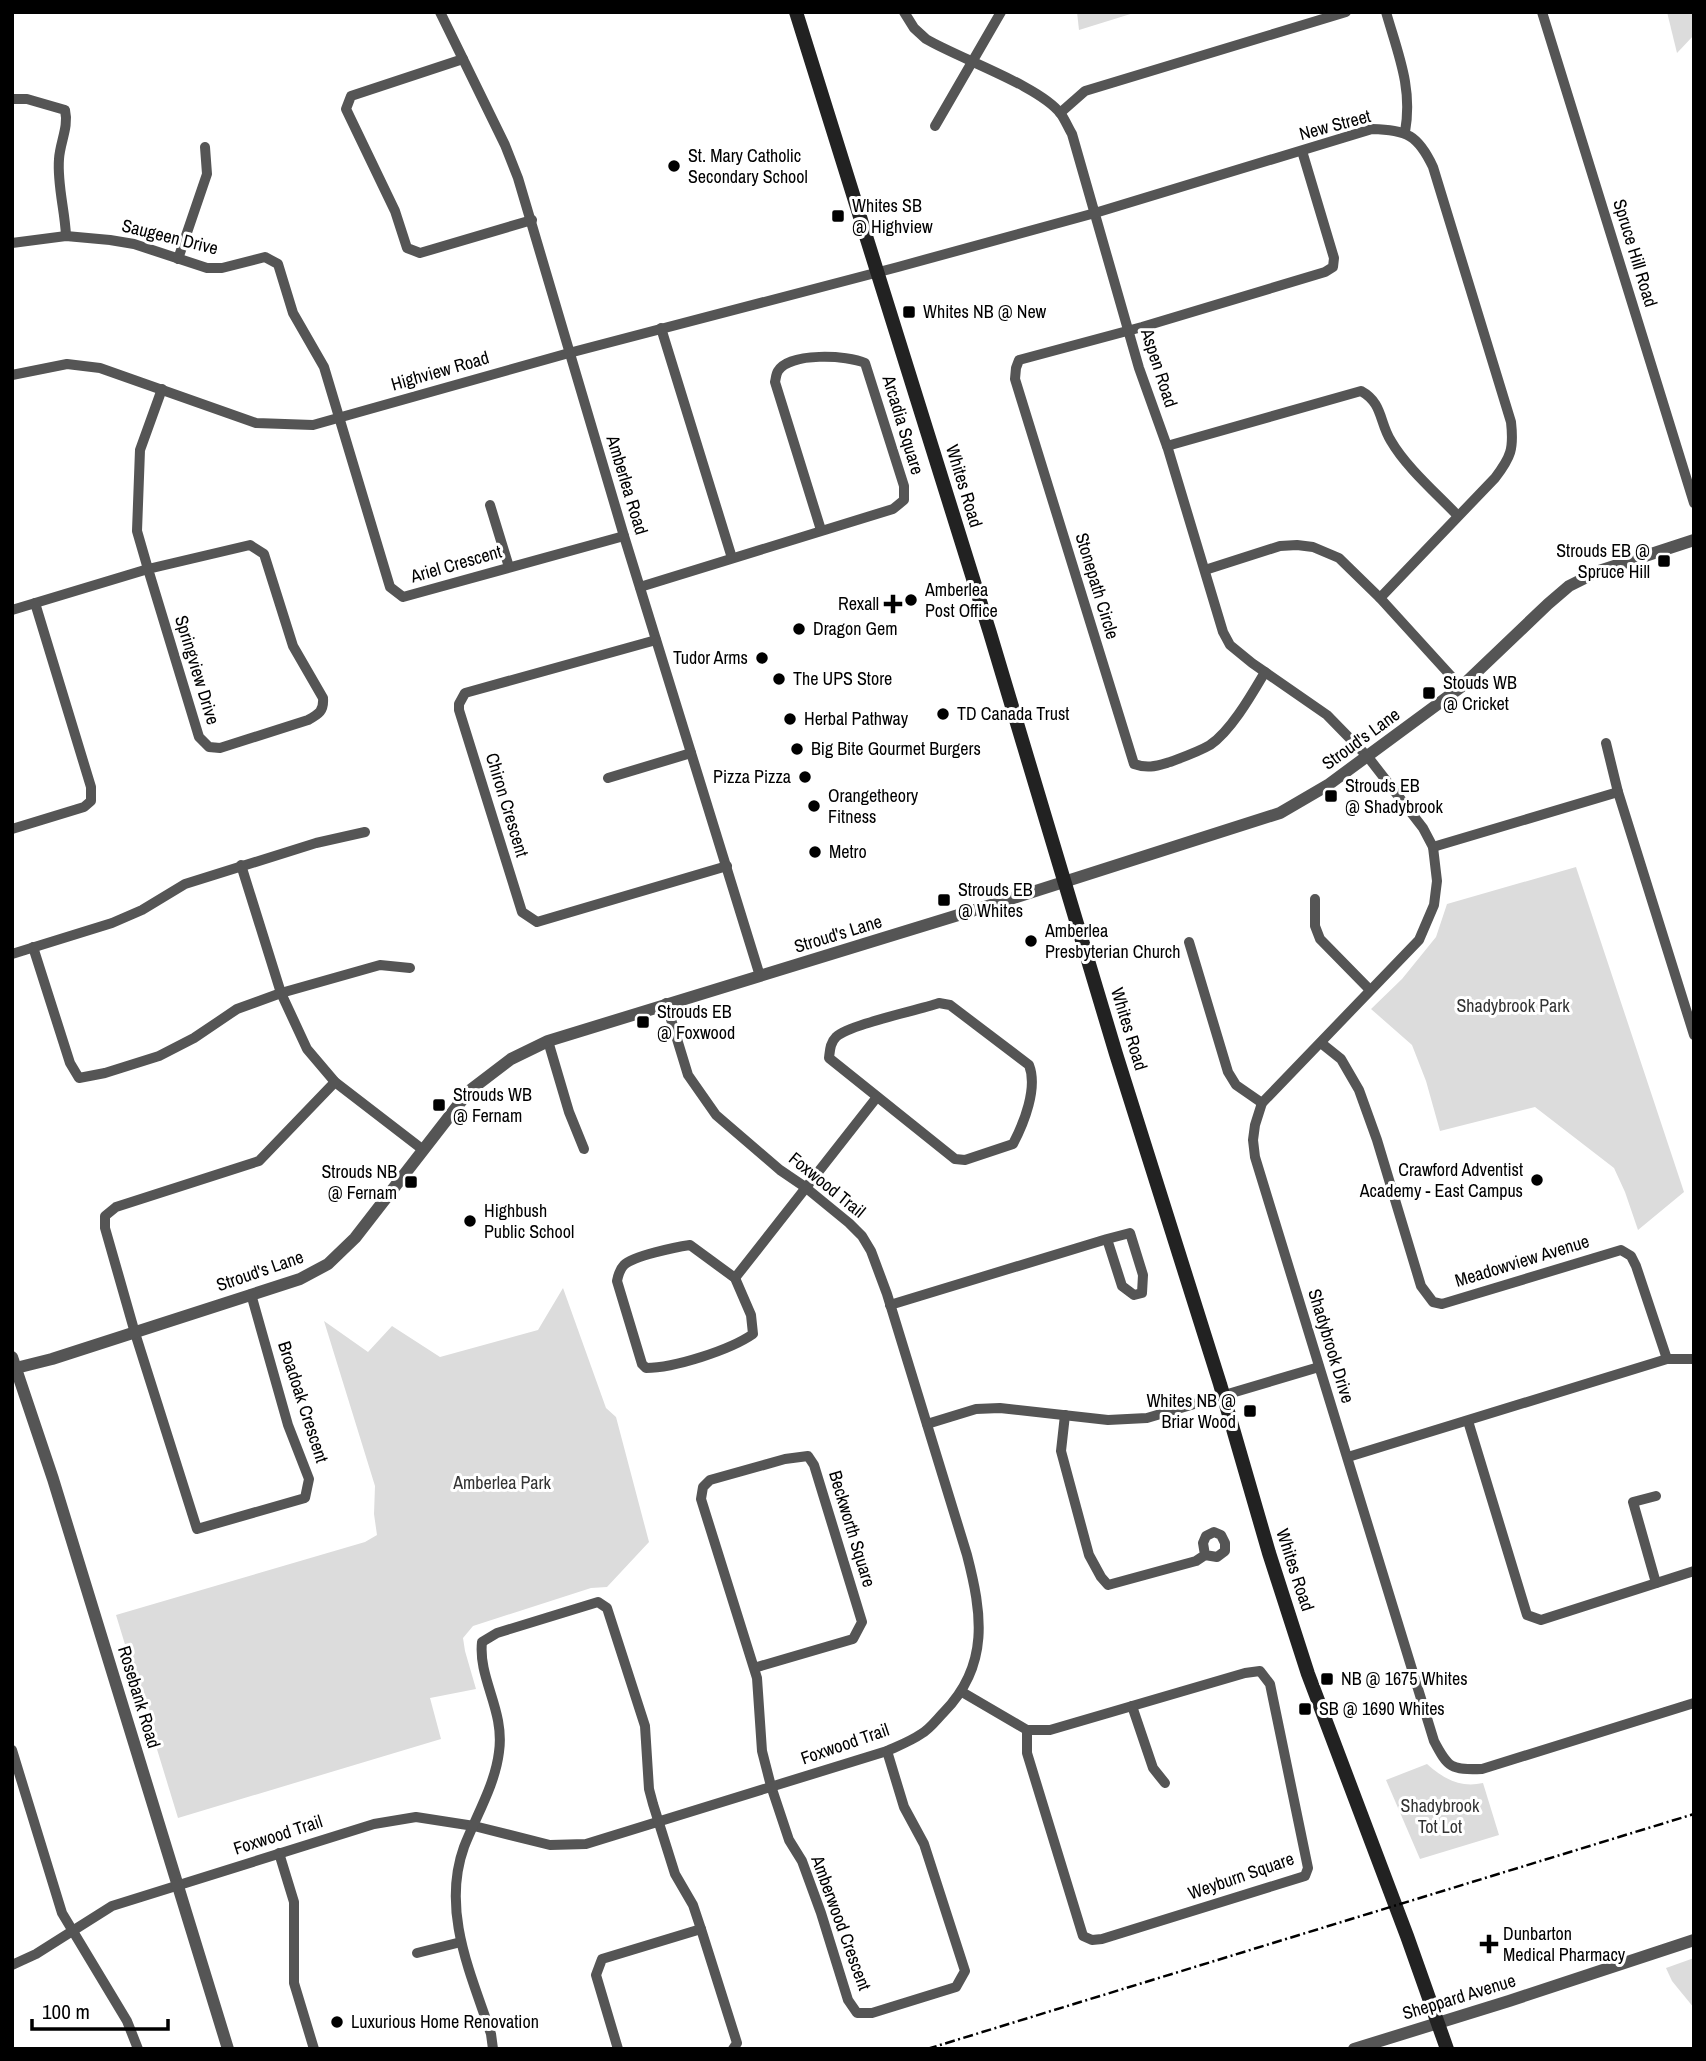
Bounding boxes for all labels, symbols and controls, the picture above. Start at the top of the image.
street label: New Street [1296,103,1373,146]
place label: St. Mary Catholic Secondary School [688,143,808,189]
marker: St. Mary Catholic Secondary School [666,158,682,174]
place label: Whites SB @ Highview [852,193,933,239]
street label: Spruce Hill Road [1607,196,1664,310]
marker: Whites SB @ Highview [830,208,846,224]
street label: Saugeen Drive [119,212,221,261]
place label: Whites NB @ New [923,299,1047,324]
marker: Whites NB @ New [901,304,917,320]
street label: Aspen Road [1135,324,1184,410]
street label: Highview Road [388,345,492,396]
street label: Arcadia Square [876,371,930,478]
street label: Amberlea Road [600,431,654,538]
street label: Whites Road [940,441,989,530]
street label: Stonepath Circle [1069,530,1126,642]
place label: Strouds EB @ Spruce Hill [1556,538,1650,584]
street label: Ariel Crescent [407,539,504,589]
marker: Strouds EB @ Spruce Hill [1656,553,1672,569]
place label: Amberlea Post Office [924,577,998,623]
place label: Rexall [838,591,879,616]
marker: Amberlea Post Office [903,592,919,608]
marker: Rexall [885,596,901,612]
street label: Springview Drive [169,612,226,728]
place label: Dragon Gem [813,616,898,641]
marker: Dragon Gem [791,621,807,637]
place label: Tudor Arms [673,645,748,670]
marker: Tudor Arms [754,650,770,666]
place label: The UPS Store [793,666,892,691]
place label: Stouds WB @ Cricket [1443,670,1517,716]
marker: The UPS Store [771,671,787,687]
marker: Stouds WB @ Cricket [1421,685,1437,701]
place label: TD Canada Trust [957,701,1069,726]
street label: Stroud's Lane [1317,702,1405,775]
place label: Herbal Pathway [804,706,909,731]
marker: TD Canada Trust [935,706,951,722]
marker: Herbal Pathway [782,711,798,727]
place label: Big Bite Gourmet Burgers [811,736,981,761]
marker: Big Bite Gourmet Burgers [789,741,805,757]
street label: Chiron Crescent [480,750,535,860]
place label: Pizza Pizza [713,764,791,789]
marker: Pizza Pizza [797,769,813,785]
place label: Strouds EB @ Shadybrook [1345,773,1443,819]
place label: Orangetheory Fitness [828,783,919,829]
marker: Strouds EB @ Shadybrook [1323,788,1339,804]
marker: Orangetheory Fitness [806,798,822,814]
place label: Metro [829,839,867,864]
marker: Metro [807,844,823,860]
place label: Strouds EB @ Whites [958,877,1033,923]
marker: Strouds EB @ Whites [936,892,952,908]
street label: Stroud's Lane [791,908,885,959]
place label: Amberlea Presbyterian Church [1044,918,1180,964]
marker: Amberlea Presbyterian Church [1023,933,1039,949]
street label: Whites Road [1105,984,1154,1073]
park label: Shadybrook Park [1456,993,1570,1018]
place label: Strouds EB @ Foxwood [657,999,735,1045]
marker: Strouds EB @ Foxwood [635,1014,651,1030]
place label: Strouds WB @ Fernam [453,1082,532,1128]
marker: Strouds WB @ Fernam [431,1097,447,1113]
street label: Foxwood Trail [784,1146,871,1223]
place label: Crawford Adventist Academy - East Campus [1359,1157,1523,1203]
place label: Strouds NB @ Fernam [322,1159,397,1205]
marker: Crawford Adventist Academy - East Campus [1529,1172,1545,1188]
marker: Strouds NB @ Fernam [403,1174,419,1190]
place label: Highbush Public School [484,1198,574,1244]
marker: Highbush Public School [462,1213,478,1229]
street label: Meadowview Avenue [1452,1228,1592,1293]
street label: Stroud's Lane [213,1244,307,1297]
street label: Shadybrook Drive [1302,1286,1361,1406]
street label: Broadoak Crescent [272,1338,335,1466]
place label: Whites NB @ Briar Wood [1146,1388,1236,1434]
marker: Whites NB @ Briar Wood [1242,1403,1258,1419]
street label: Beckworth Square [823,1468,882,1590]
park label: Amberlea Park [452,1470,551,1495]
street label: Whites Road [1270,1525,1321,1614]
street label: Rosebank Road [112,1643,167,1751]
place label: NB @ 1675 Whites [1341,1666,1468,1691]
marker: NB @ 1675 Whites [1319,1671,1335,1687]
place label: SB @ 1690 Whites [1319,1696,1445,1721]
marker: SB @ 1690 Whites [1297,1701,1313,1717]
street label: Foxwood Trail [797,1717,892,1770]
park label: Shadybrook Tot Lot [1401,1793,1480,1839]
street label: Foxwood Trail [230,1808,325,1861]
street label: Weyburn Square [1185,1846,1297,1905]
street label: Amberwood Crescent [805,1851,877,1994]
place label: Dunbarton Medical Pharmacy [1503,1921,1626,1967]
marker: Dunbarton Medical Pharmacy [1481,1936,1497,1952]
street label: Sheppard Avenue [1399,1967,1519,2026]
scale bar [32,1988,168,2032]
text: 100 m [42,1997,90,2026]
place label: Luxurious Home Renovation [351,2009,539,2034]
marker: Luxurious Home Renovation [329,2014,345,2030]

